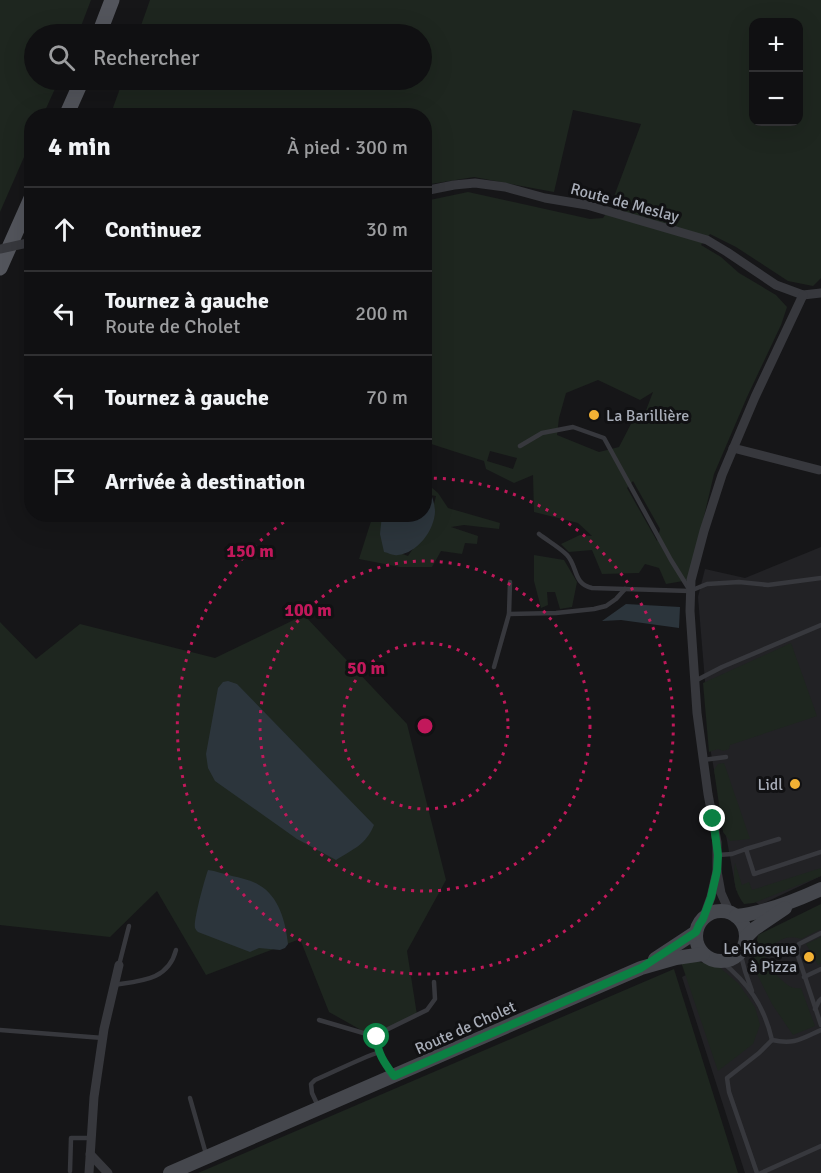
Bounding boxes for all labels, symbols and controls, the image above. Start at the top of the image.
map controls [749,18,803,126]
button: + [749,18,803,72]
search box [24,24,432,90]
icon: search [45,41,78,74]
text: Rechercher [93,44,199,71]
button: − [749,72,803,126]
text: 4 min [48,131,111,163]
text: À pied · 300 m [287,135,408,160]
street label: Route de Meslay [568,179,682,227]
icon: ahead [48,213,81,246]
text: Continuez [105,216,201,243]
text: 30 m [366,217,408,242]
text: Tournez à gauche [105,287,269,314]
icon: left [48,297,81,330]
text: 200 m [355,301,408,326]
text: Route de Cholet [105,314,240,339]
icon: left [48,381,81,414]
text: Tournez à gauche [105,384,269,411]
text: 70 m [366,385,408,410]
place label: La Barillière [606,406,689,426]
marker: La Barillière [587,408,601,422]
icon: arrive [48,465,81,498]
text: Arrivée à destination [105,468,305,495]
text: 150 m [226,540,274,562]
text: 100 m [284,599,332,621]
text: 50 m [347,657,385,679]
centre of rings [415,716,435,736]
place label: Lidl [757,775,783,795]
marker: Lidl [788,777,802,791]
route end [699,805,725,831]
place label: Le Kiosque à Pizza [723,939,797,977]
marker: Le Kiosque à Pizza [802,950,816,964]
street label: Route de Cholet [412,997,519,1059]
route start [363,1023,389,1049]

